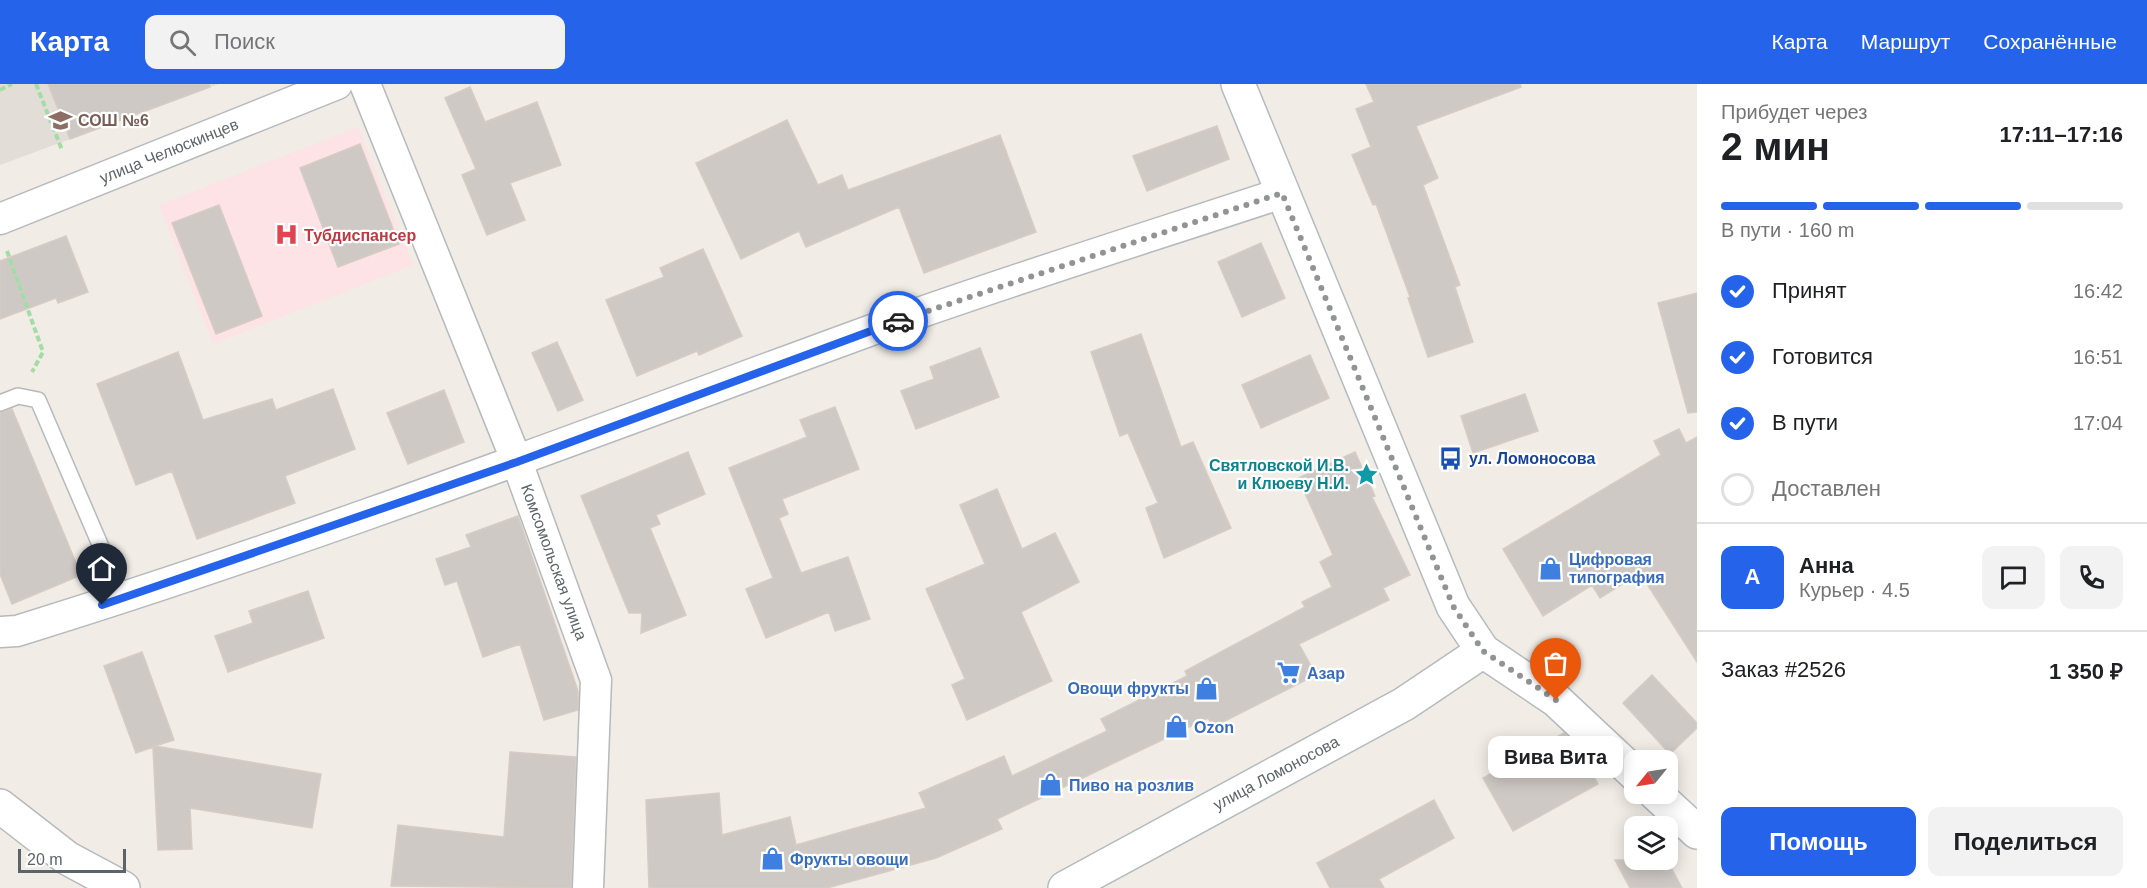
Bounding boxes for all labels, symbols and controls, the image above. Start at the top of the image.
search box [145,15,565,69]
text: Карта [30,26,109,57]
icon: search [166,26,199,59]
text: Поиск [214,29,275,54]
text: Карта [1772,30,1828,53]
text: Маршрут [1861,30,1950,53]
text: Сохранённые [1983,30,2117,53]
text: Прибудет через [1721,101,1867,123]
school or university icon: СОШ №6 [47,107,73,133]
place label: СОШ №6 [78,112,149,129]
street label: улица Челюскинцев [97,115,241,187]
text: 17:11–17:16 [1999,122,2123,147]
text: 2 мин [1721,125,1830,168]
text: В пути · 160 m [1721,219,1854,241]
hospital icon: Тубдиспансер [273,222,299,248]
place label: Тубдиспансер [304,227,416,244]
icon: check [1721,275,1754,308]
text: Принят [1772,278,1846,303]
text: 16:42 [2073,280,2123,302]
courier [868,291,928,351]
icon: car [882,305,915,338]
icon: check [1721,341,1754,374]
text: Готовится [1772,344,1873,369]
text: 16:51 [2073,346,2123,368]
icon: check [1721,407,1754,440]
text: В пути [1772,410,1838,435]
text: 17:04 [2073,412,2123,434]
bus stop icon: ул. Ломоносова [1438,445,1464,471]
place label: ул. Ломоносова [1469,450,1595,467]
place label: Святловской И.В. и Клюеву Н.И. [1209,457,1349,492]
place icon: Святловской И.В. и Клюеву Н.И. [1354,461,1380,487]
text: Доставлен [1772,476,1881,501]
street label: Комсомольская улица [518,482,590,642]
pin [76,543,127,605]
button: chat [1982,546,2045,609]
button: phone [2060,546,2123,609]
place label: Цифровая типография [1569,551,1665,586]
icon: home [85,552,118,585]
text: Анна [1799,553,1854,578]
shop icon: Цифровая типография [1538,555,1564,581]
text: А [1745,564,1760,589]
text: Курьер · 4.5 [1799,579,1910,601]
pin [1530,638,1581,700]
icon: bag [1539,647,1572,680]
text: Заказ #2526 [1721,657,1846,682]
text: 1 350 ₽ [2049,659,2123,684]
supermarket icon: Азар [1276,660,1302,686]
place label: Азар [1307,665,1345,682]
shop icon: Овощи фрукты [1194,675,1220,701]
place label: Овощи фрукты [1067,680,1189,697]
shop icon: Ozon [1163,714,1189,740]
place label: Ozon [1194,719,1234,736]
street label: улица Ломоносова [1210,733,1342,813]
callout: Вива Вита [1488,736,1624,778]
text: Вива Вита [1504,746,1607,768]
north arrow [1624,750,1678,804]
map controls [1624,750,1678,870]
shop icon: Пиво на розлив [1038,772,1064,798]
place label: Пиво на розлив [1069,777,1194,794]
button: Помощь [1721,807,1916,876]
button: Поделиться [1928,807,2123,876]
button: layers [1624,816,1678,870]
scale bar [18,846,126,874]
shop icon: Фрукты овощи [759,846,785,872]
text: 20 m [27,851,63,868]
place label: Фрукты овощи [790,851,909,868]

